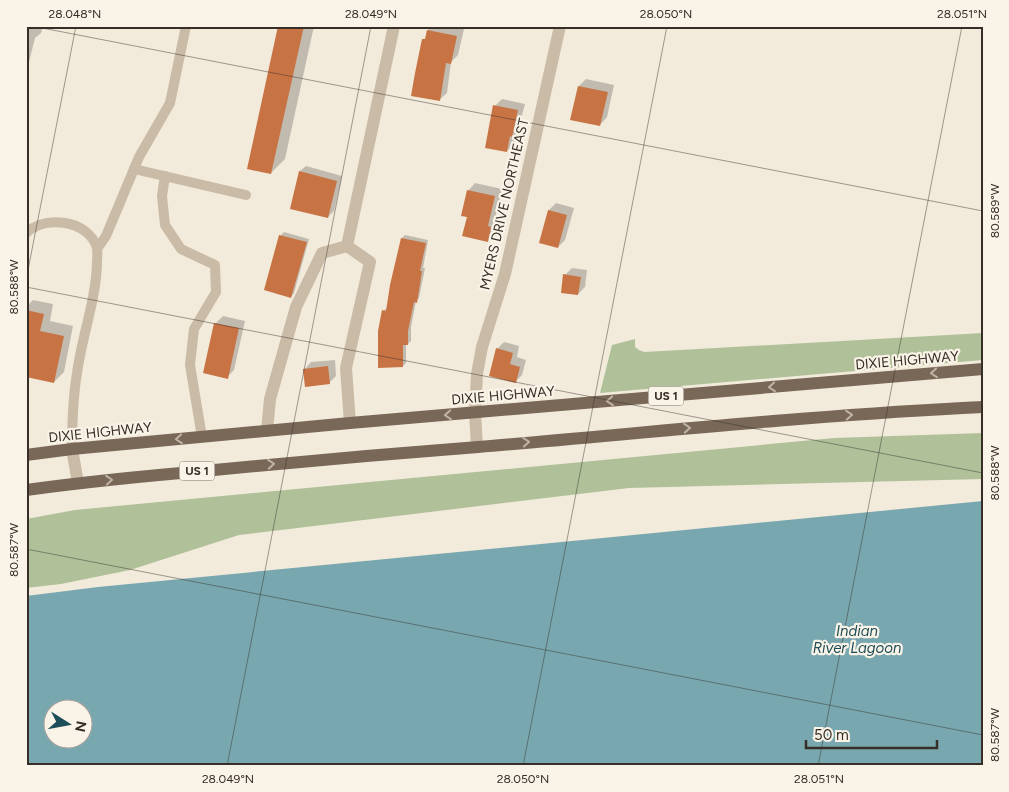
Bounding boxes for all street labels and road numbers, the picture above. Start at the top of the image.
street label: MYERS DRIVE NORTHEAST [476,116,533,292]
street label: DIXIE HIGHWAY [855,347,960,373]
street label: DIXIE HIGHWAY [451,382,556,408]
road number: US 1 [648,386,684,406]
street label: DIXIE HIGHWAY [48,419,153,446]
road number: US 1 [180,462,214,481]

